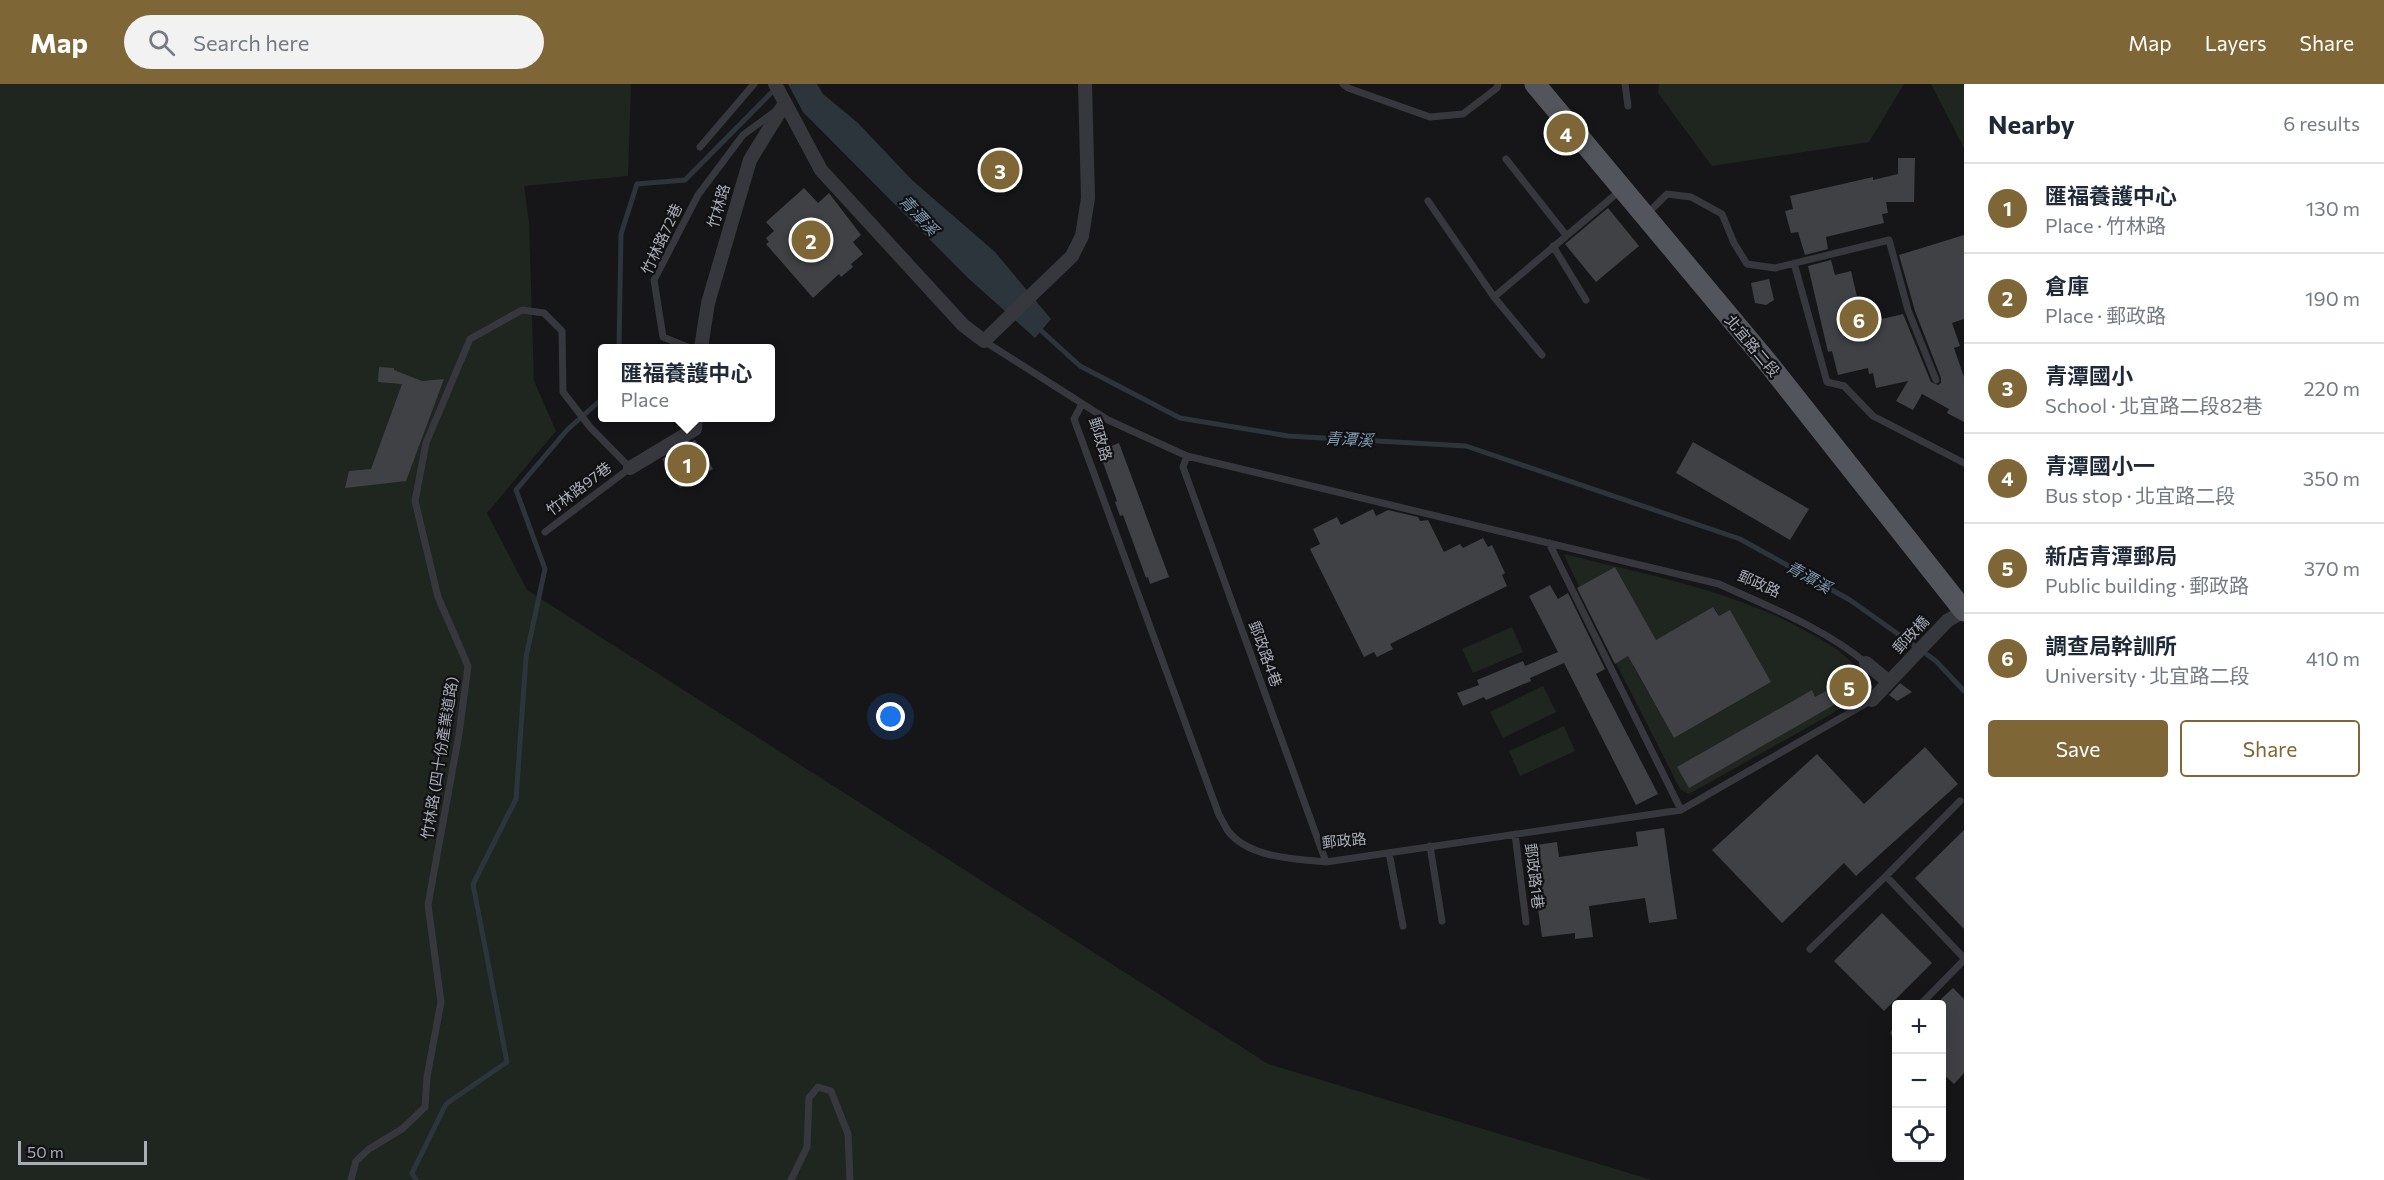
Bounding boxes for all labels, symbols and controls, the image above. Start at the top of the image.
search box [124,15,544,69]
text: Map [30,25,88,59]
icon: search [145,26,178,59]
text: Search here [193,29,309,56]
text: Map [2128,30,2172,55]
text: Layers [2205,30,2267,55]
text: Share [2300,30,2354,55]
text: Nearby [1988,108,2075,139]
pin: 4 [1546,110,1586,156]
text: 6 results [2283,111,2360,135]
pin: 3 [980,148,1020,193]
street label: 竹林路 [703,182,733,230]
text: 匯福養護中心 [2045,182,2177,209]
water label: 青潭溪 [896,191,944,240]
text: 1 [2003,196,2012,220]
text: 130 m [2306,196,2360,220]
street label: 竹林路72巷 [637,200,685,277]
text: Place · 竹林路 [2045,213,2166,237]
pin: 2 [792,218,830,262]
text: 倉庫 [2045,272,2089,299]
text: 2 [2002,286,2013,310]
text: 190 m [2305,286,2360,310]
pin: 6 [1840,296,1878,342]
text: Place · 郵政路 [2045,303,2166,327]
street label: 北宜路二段 [1722,311,1784,380]
popup [598,344,775,422]
text: 匯福養護中心 [620,359,753,386]
text: 青潭國小 [2045,362,2133,389]
text: 3 [2002,376,2013,400]
text: 220 m [2304,376,2360,400]
text: Place [620,387,669,411]
text: School · 北宜路二段82巷 [2045,393,2263,417]
street label: 郵政路 [1086,415,1116,463]
water label: 青潭溪 [1325,428,1375,449]
pin: 1 [668,442,706,487]
text: 青潭國小一 [2045,452,2155,479]
street label: 竹林路97巷 [542,458,615,519]
text: 4 [2001,466,2014,490]
text: 350 m [2303,466,2360,490]
text: Bus stop · 北宜路二段 [2045,483,2235,507]
text: 新店青潭郵局 [2045,542,2177,569]
text: 5 [2002,556,2013,580]
text: 370 m [2304,556,2360,580]
water label: 青潭溪 [1784,557,1837,597]
street label: 郵政路 [1735,566,1784,600]
text: Public building · 郵政路 [2045,573,2249,597]
street label: 郵政橋 [1888,612,1932,657]
street label: 郵政路4巷 [1246,618,1286,689]
text: 調查局幹訓所 [2045,632,2177,659]
text: 6 [2001,646,2014,670]
text: 410 m [2306,646,2360,670]
text: University · 北宜路二段 [2045,663,2249,687]
pin: 5 [1830,664,1868,710]
street label: 竹林路 (四十份產業道路) [417,675,461,840]
your location [876,702,905,731]
button: Save [1988,720,2168,777]
button: Share [2180,720,2360,777]
street label: 郵政路 [1321,829,1367,851]
street label: 郵政路1巷 [1522,842,1548,910]
map controls [1892,1000,1946,1162]
button: + [1892,1000,1946,1054]
button: − [1892,1054,1946,1108]
button: locate [1892,1108,1946,1162]
scale bar [18,1138,147,1166]
text: 50 m [27,1142,64,1161]

